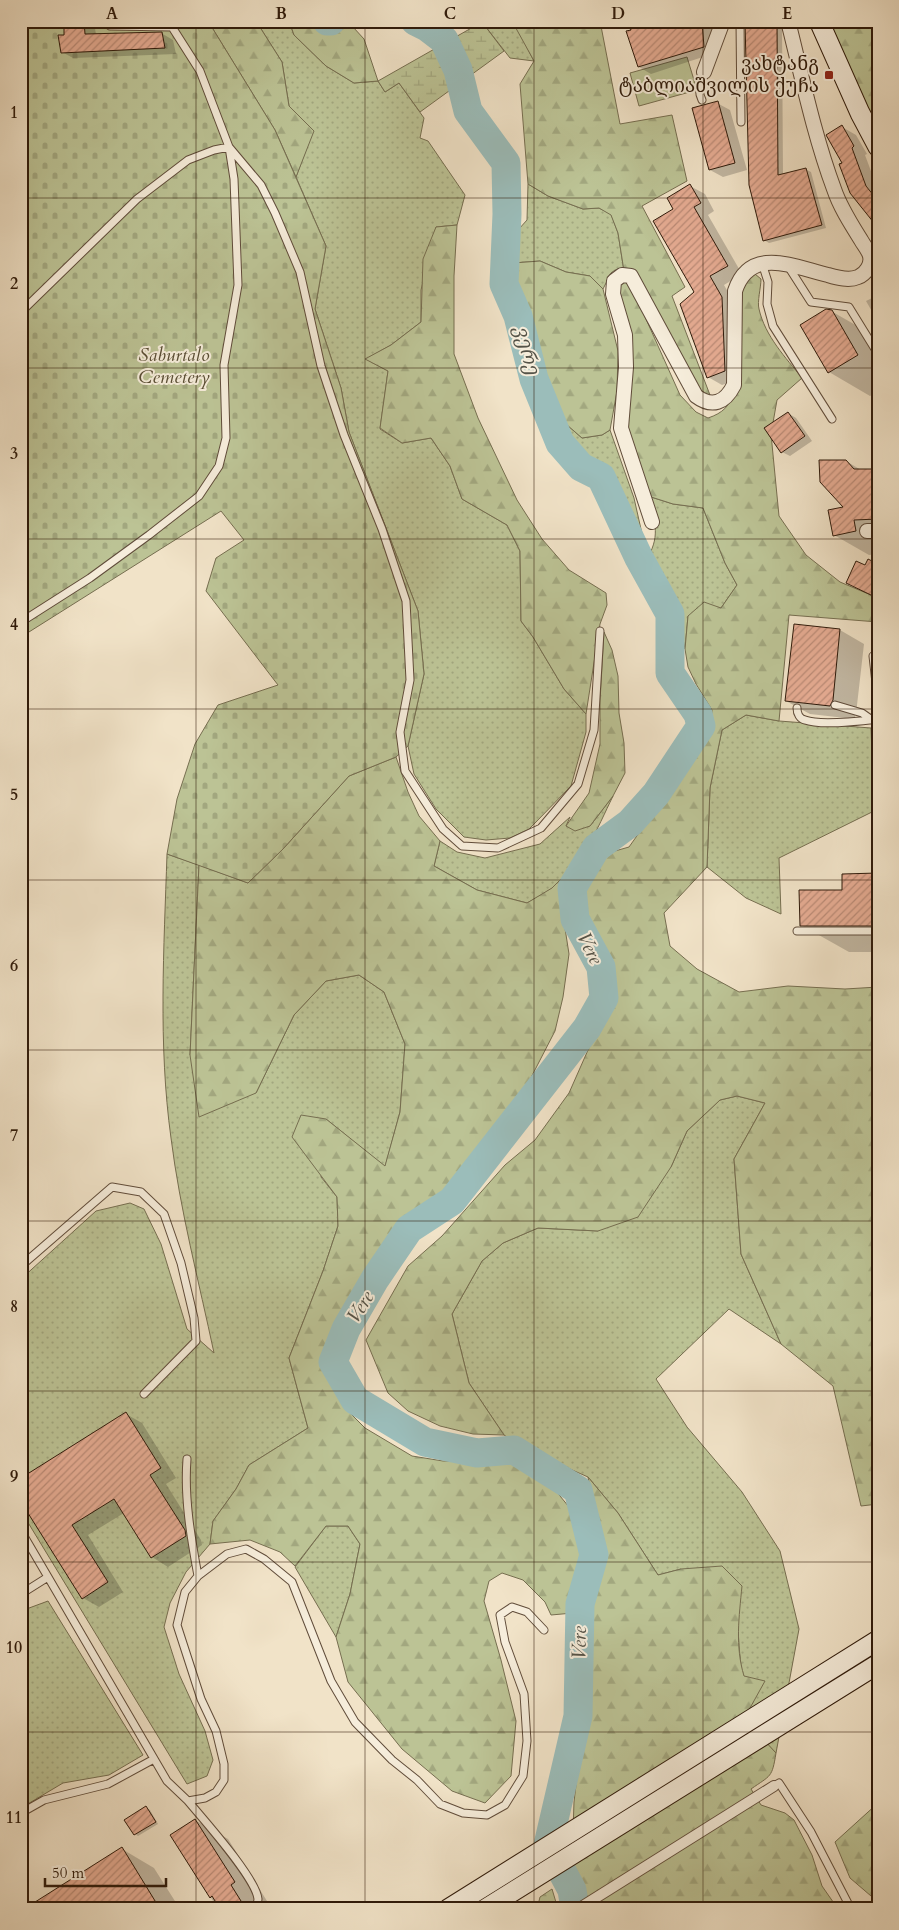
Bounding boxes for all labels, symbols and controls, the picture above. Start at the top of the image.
text: A [106,3,118,25]
text: B [275,3,287,25]
text: C [444,3,456,25]
text: D [611,3,625,25]
text: E [782,3,792,25]
place label: ვახტანგ ტაბლიაშვილის ქუჩა [618,51,819,99]
marker: ვახტანგ ტაბლიაშვილის ქუჩა [823,69,835,81]
text: 1 [10,102,18,124]
text: 2 [10,273,18,295]
water label: ვერე [508,322,547,378]
park label: Saburtalo Cemetery [138,342,210,390]
text: 3 [10,443,18,465]
text: 4 [10,614,18,636]
text: 5 [10,784,18,806]
water label: Vere [570,927,610,969]
text: 6 [10,955,18,977]
text: 7 [10,1125,18,1147]
water label: Vere [340,1285,380,1328]
text: 8 [10,1296,18,1318]
text: 9 [10,1466,18,1488]
water label: Vere [565,1626,593,1660]
text: 10 [6,1637,22,1659]
text: 11 [6,1807,22,1829]
scale bar [45,1855,166,1887]
text: 50 m [52,1863,84,1883]

